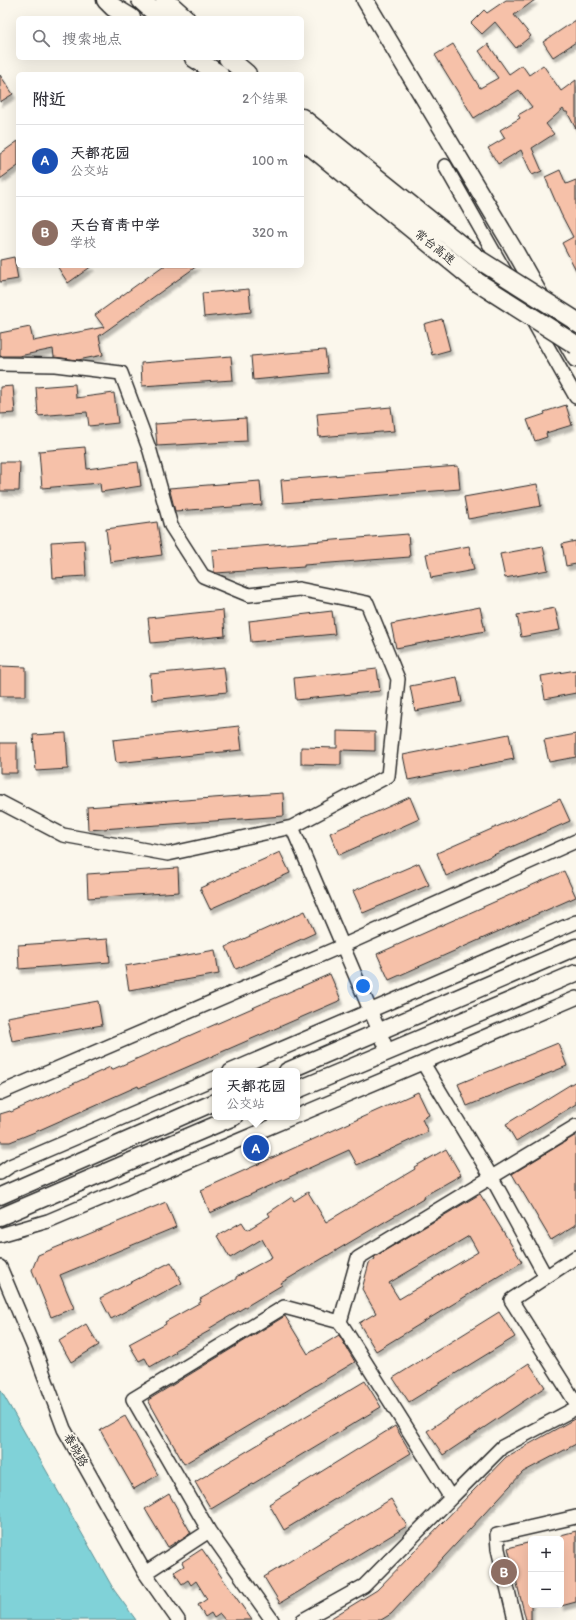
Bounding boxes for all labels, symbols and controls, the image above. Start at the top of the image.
search box [16,16,304,60]
icon: search [30,27,52,49]
text: 搜索地点 [62,30,122,48]
text: 附近 [32,89,66,109]
text: 2个结果 [242,91,288,106]
text: 天都花园 [70,144,130,162]
text: A [41,153,49,168]
text: 100 m [252,153,288,168]
text: 公交站 [70,163,109,178]
text: 天台育青中学 [70,216,160,234]
text: B [41,225,49,240]
text: 320 m [252,225,288,240]
street label: 常台高速 [412,226,458,268]
text: 学校 [70,235,96,250]
your location [353,976,373,996]
popup [212,1068,300,1120]
text: 天都花园 [226,1077,286,1095]
text: 公交站 [226,1096,265,1111]
pin: A [243,1133,269,1163]
street label: 春晓路 [61,1431,91,1469]
map controls [528,1536,564,1608]
button: + [528,1536,564,1572]
pin: B [491,1557,517,1587]
button: − [528,1572,564,1608]

